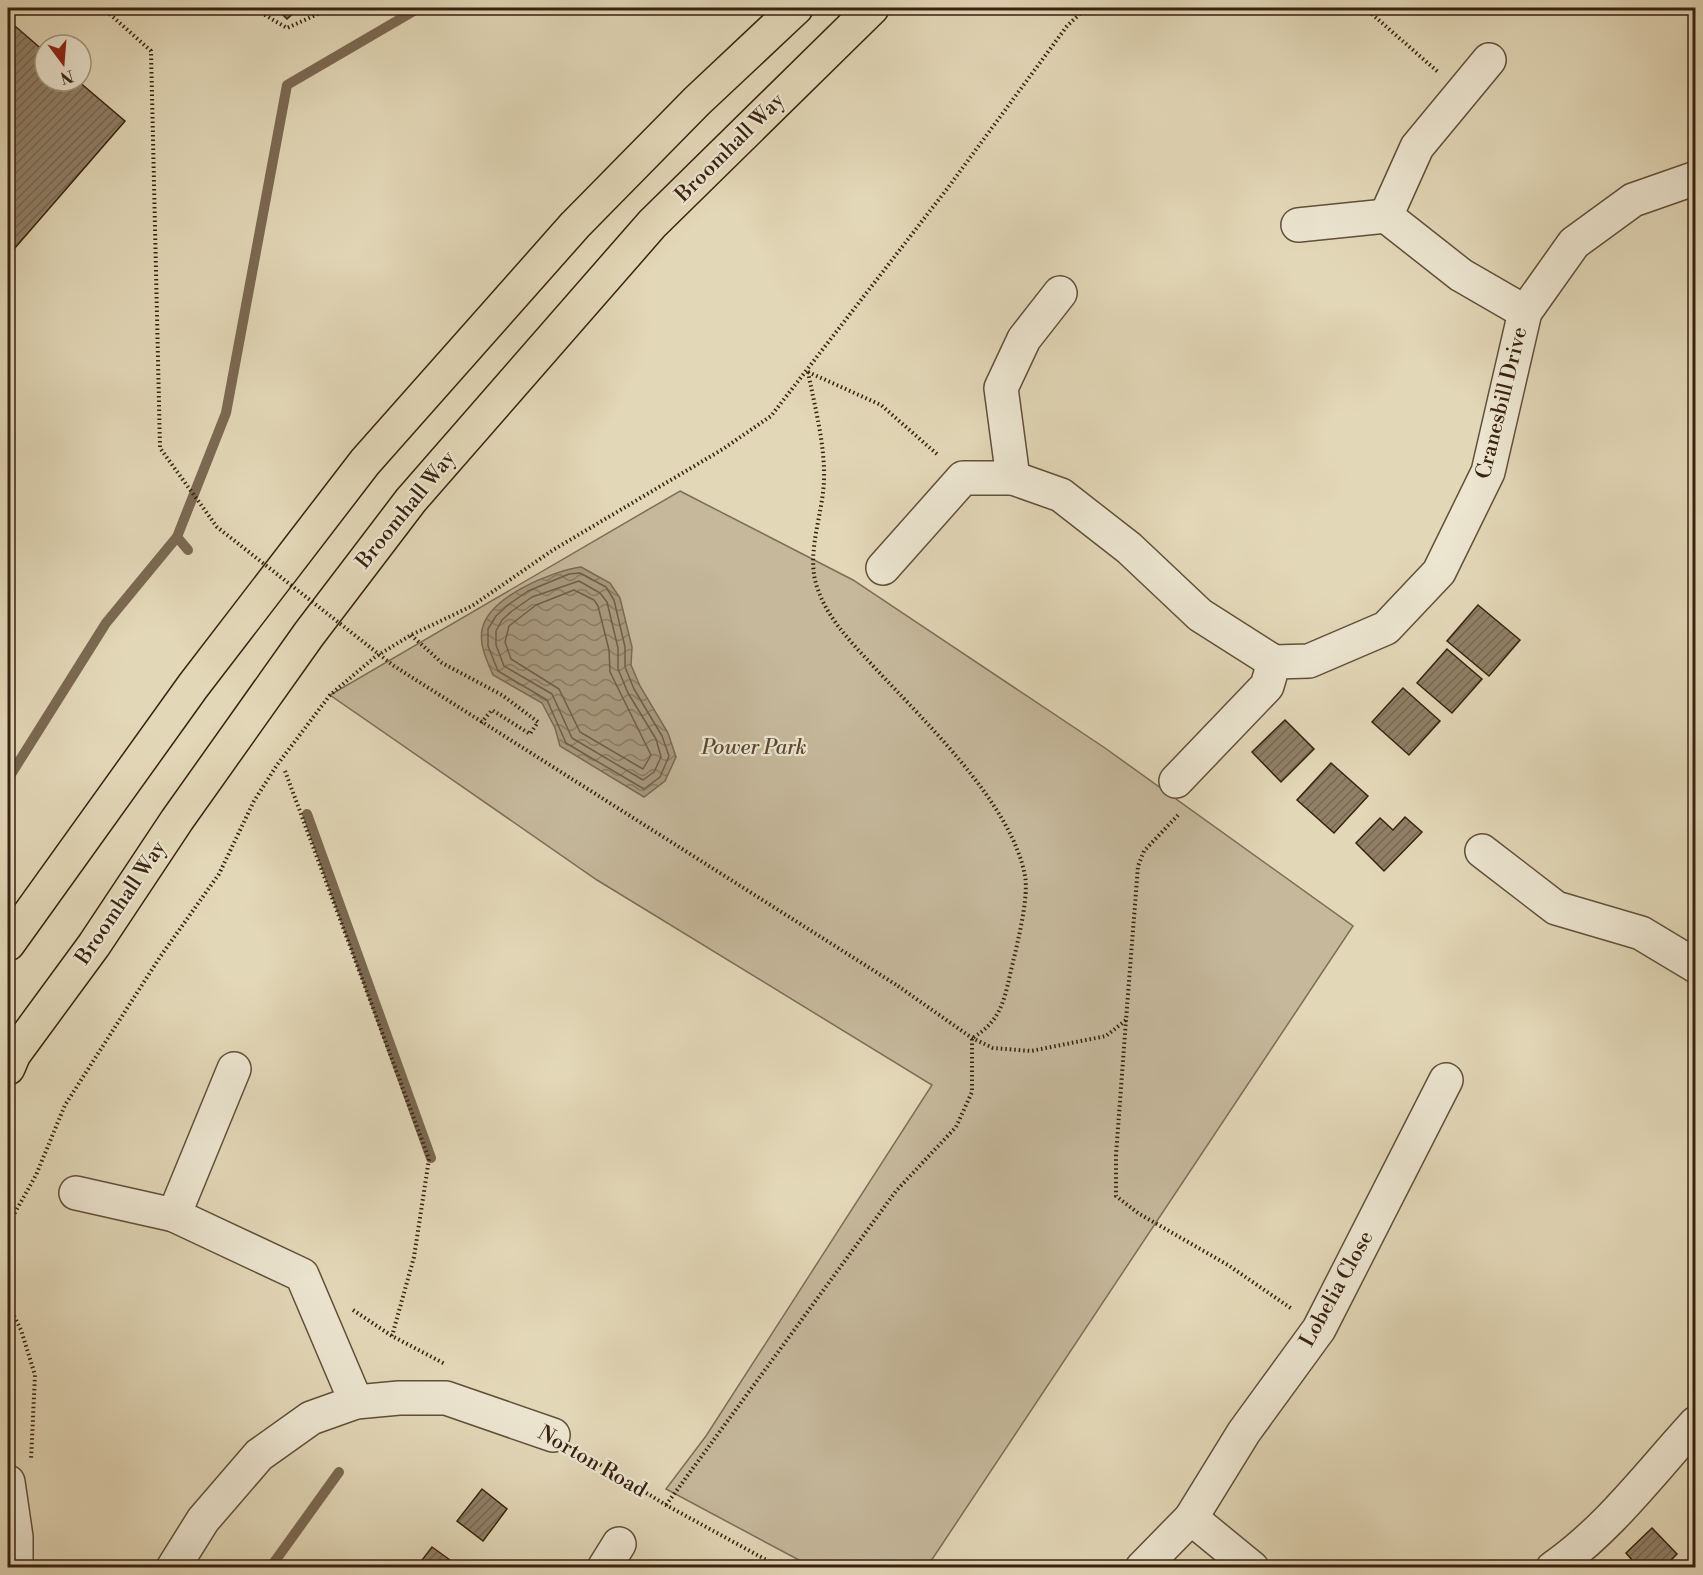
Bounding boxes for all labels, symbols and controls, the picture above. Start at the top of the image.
north arrow [33,33,93,93]
text: N [58,65,76,88]
street label: Broomhall Way [669,87,791,209]
street label: Cranesbill Drive [1471,324,1533,482]
street label: Broomhall Way [350,445,462,575]
park label: Power Park [700,735,807,761]
street label: Broomhall Way [69,835,172,971]
street label: Lobelia Close [1294,1226,1380,1352]
street label: Norton Road [533,1420,651,1504]

